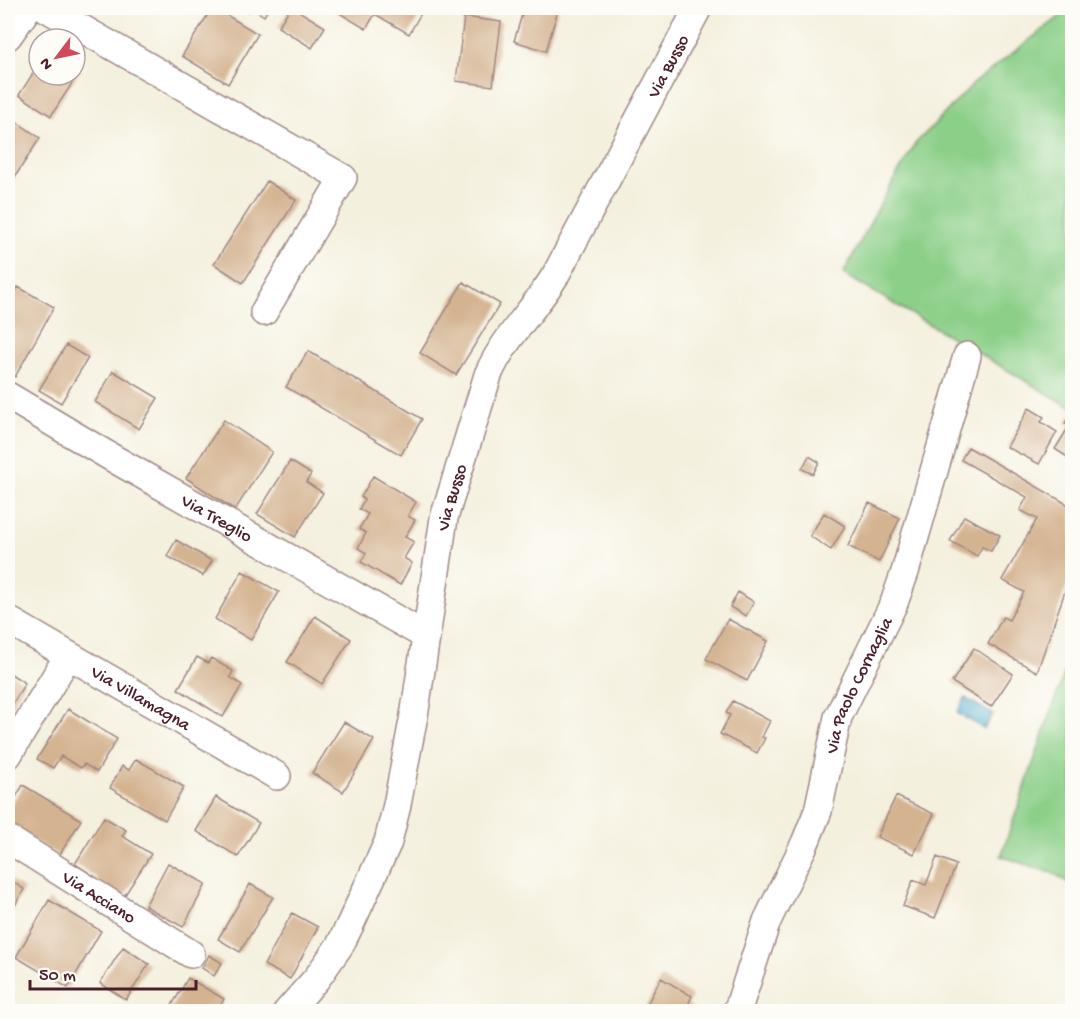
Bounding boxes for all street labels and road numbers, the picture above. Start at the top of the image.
street label: Via Busso [644,32,695,103]
street label: Via Busso [434,462,473,533]
street label: Via Treglio [176,491,255,548]
street label: Via Paolo Cornaglia [822,613,899,757]
street label: Via Villamagna [86,662,194,737]
street label: Via Acciano [57,867,139,930]

